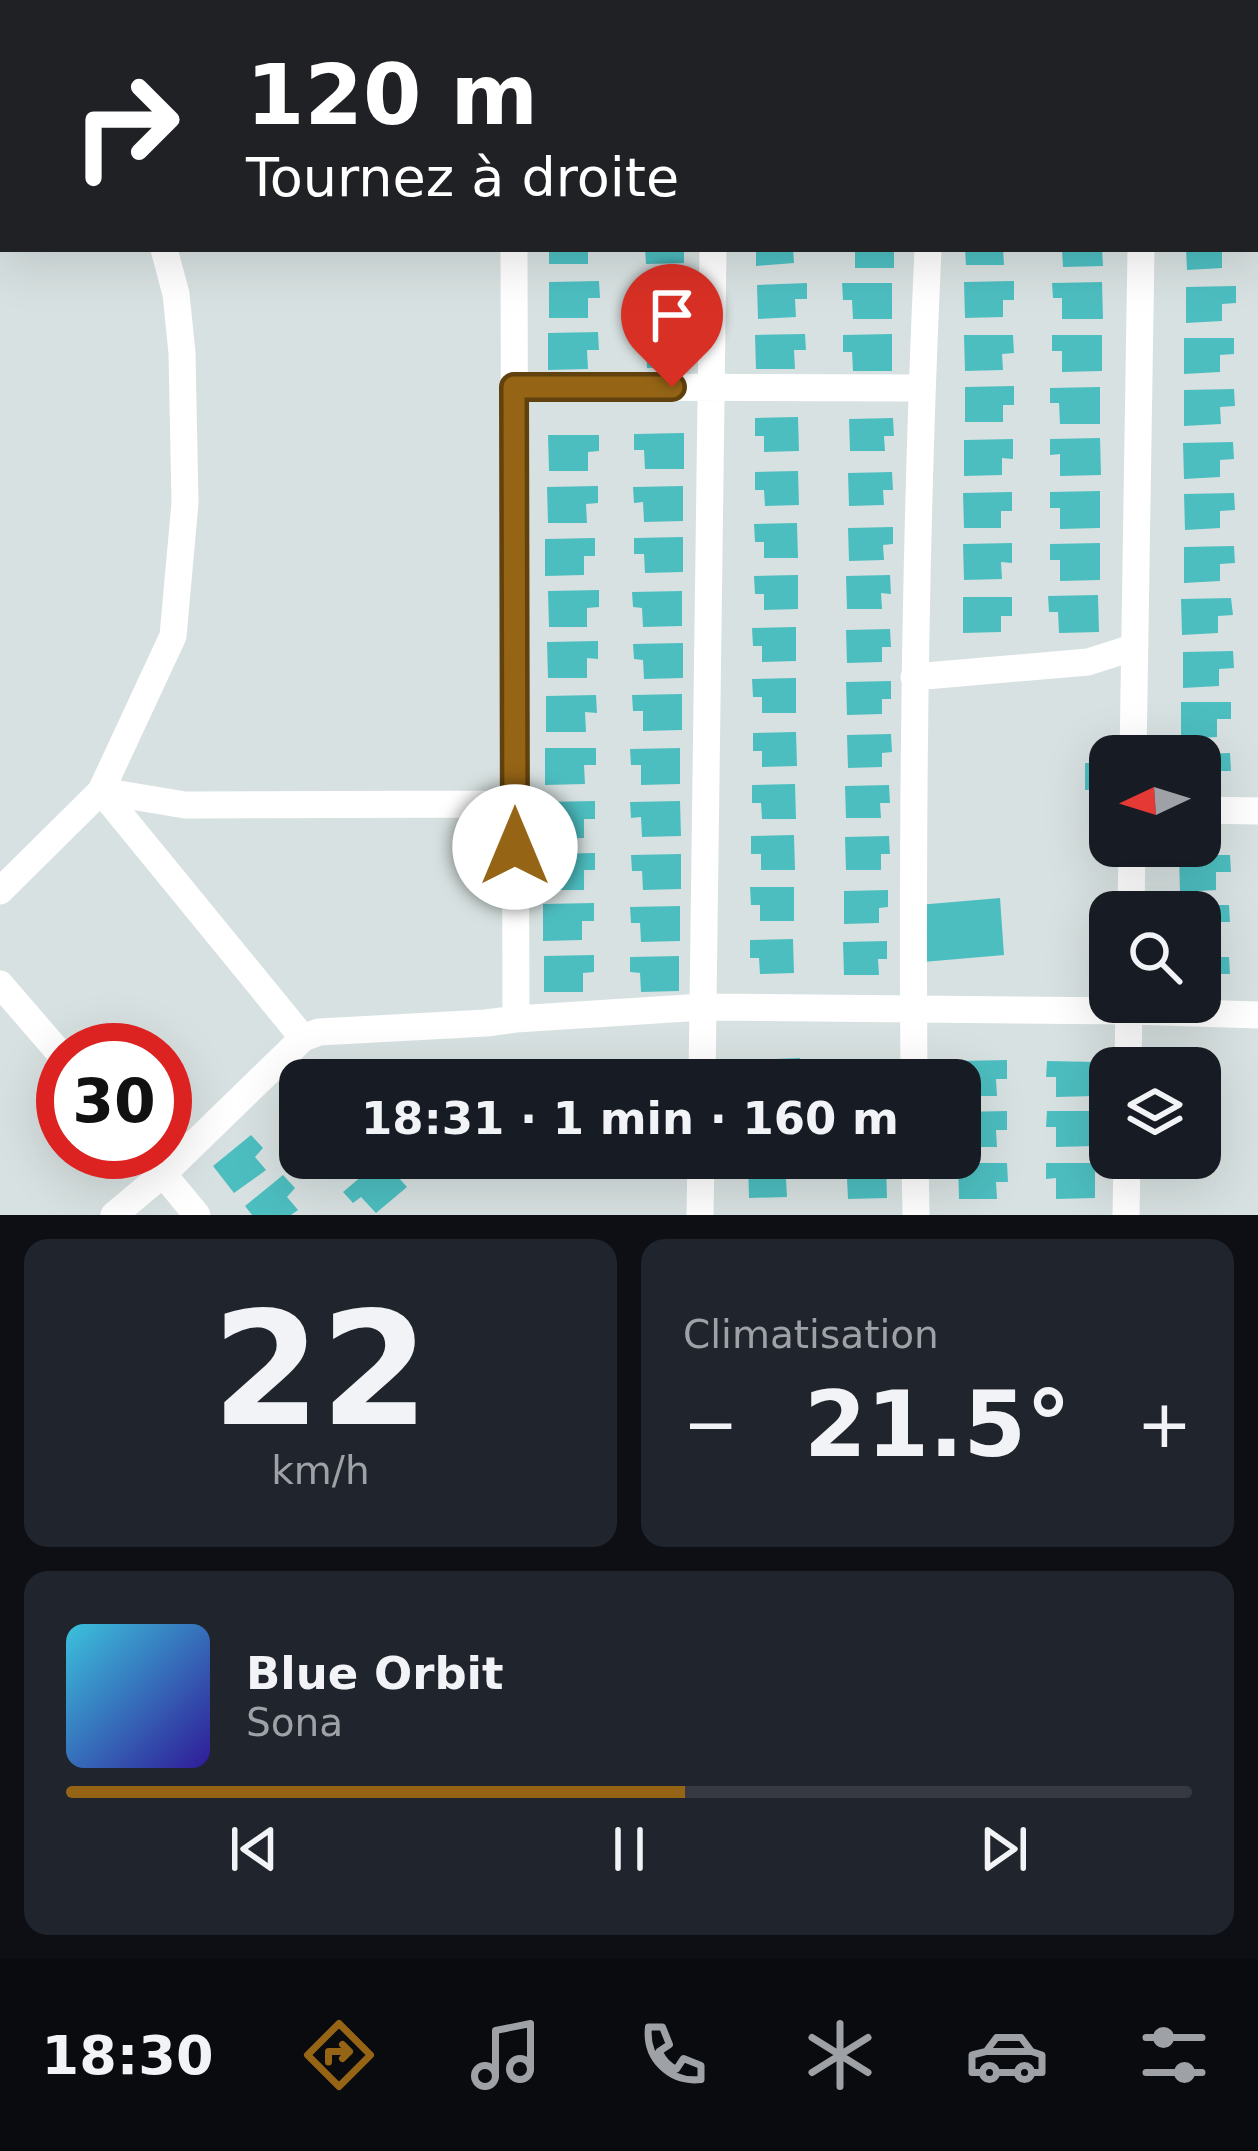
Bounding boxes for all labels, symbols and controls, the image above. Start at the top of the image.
text: 120 m [246,46,538,144]
icon: right [48,48,204,204]
text: Tournez à droite [246,146,679,209]
pin [621,264,723,387]
icon: arrive [639,282,705,348]
north arrow [1089,735,1221,867]
map controls [1089,735,1221,1179]
position arrow [452,784,578,910]
button: search [1089,891,1221,1023]
speed limit sign: 30 [36,1023,192,1179]
button: layers [1089,1047,1221,1179]
text: 18:31 · 1 min · 160 m [361,1092,899,1145]
text: 22 [212,1279,429,1461]
text: Climatisation [683,1312,939,1357]
text: 21.5° [804,1372,1071,1477]
text: − [683,1386,738,1463]
text: + [1137,1386,1192,1463]
text: km/h [271,1448,370,1493]
text: Blue Orbit [246,1647,504,1700]
text: Sona [246,1700,343,1745]
icon: previous [221,1816,287,1882]
icon: pause [596,1816,662,1882]
icon: next [971,1816,1037,1882]
icon: directions [297,2013,381,2097]
icon: music [464,2013,548,2097]
icon: phone [631,2013,715,2097]
icon: climate [798,2013,882,2097]
icon: car [965,2013,1049,2097]
icon: filters [1132,2013,1216,2097]
text: 18:30 [42,2024,213,2087]

